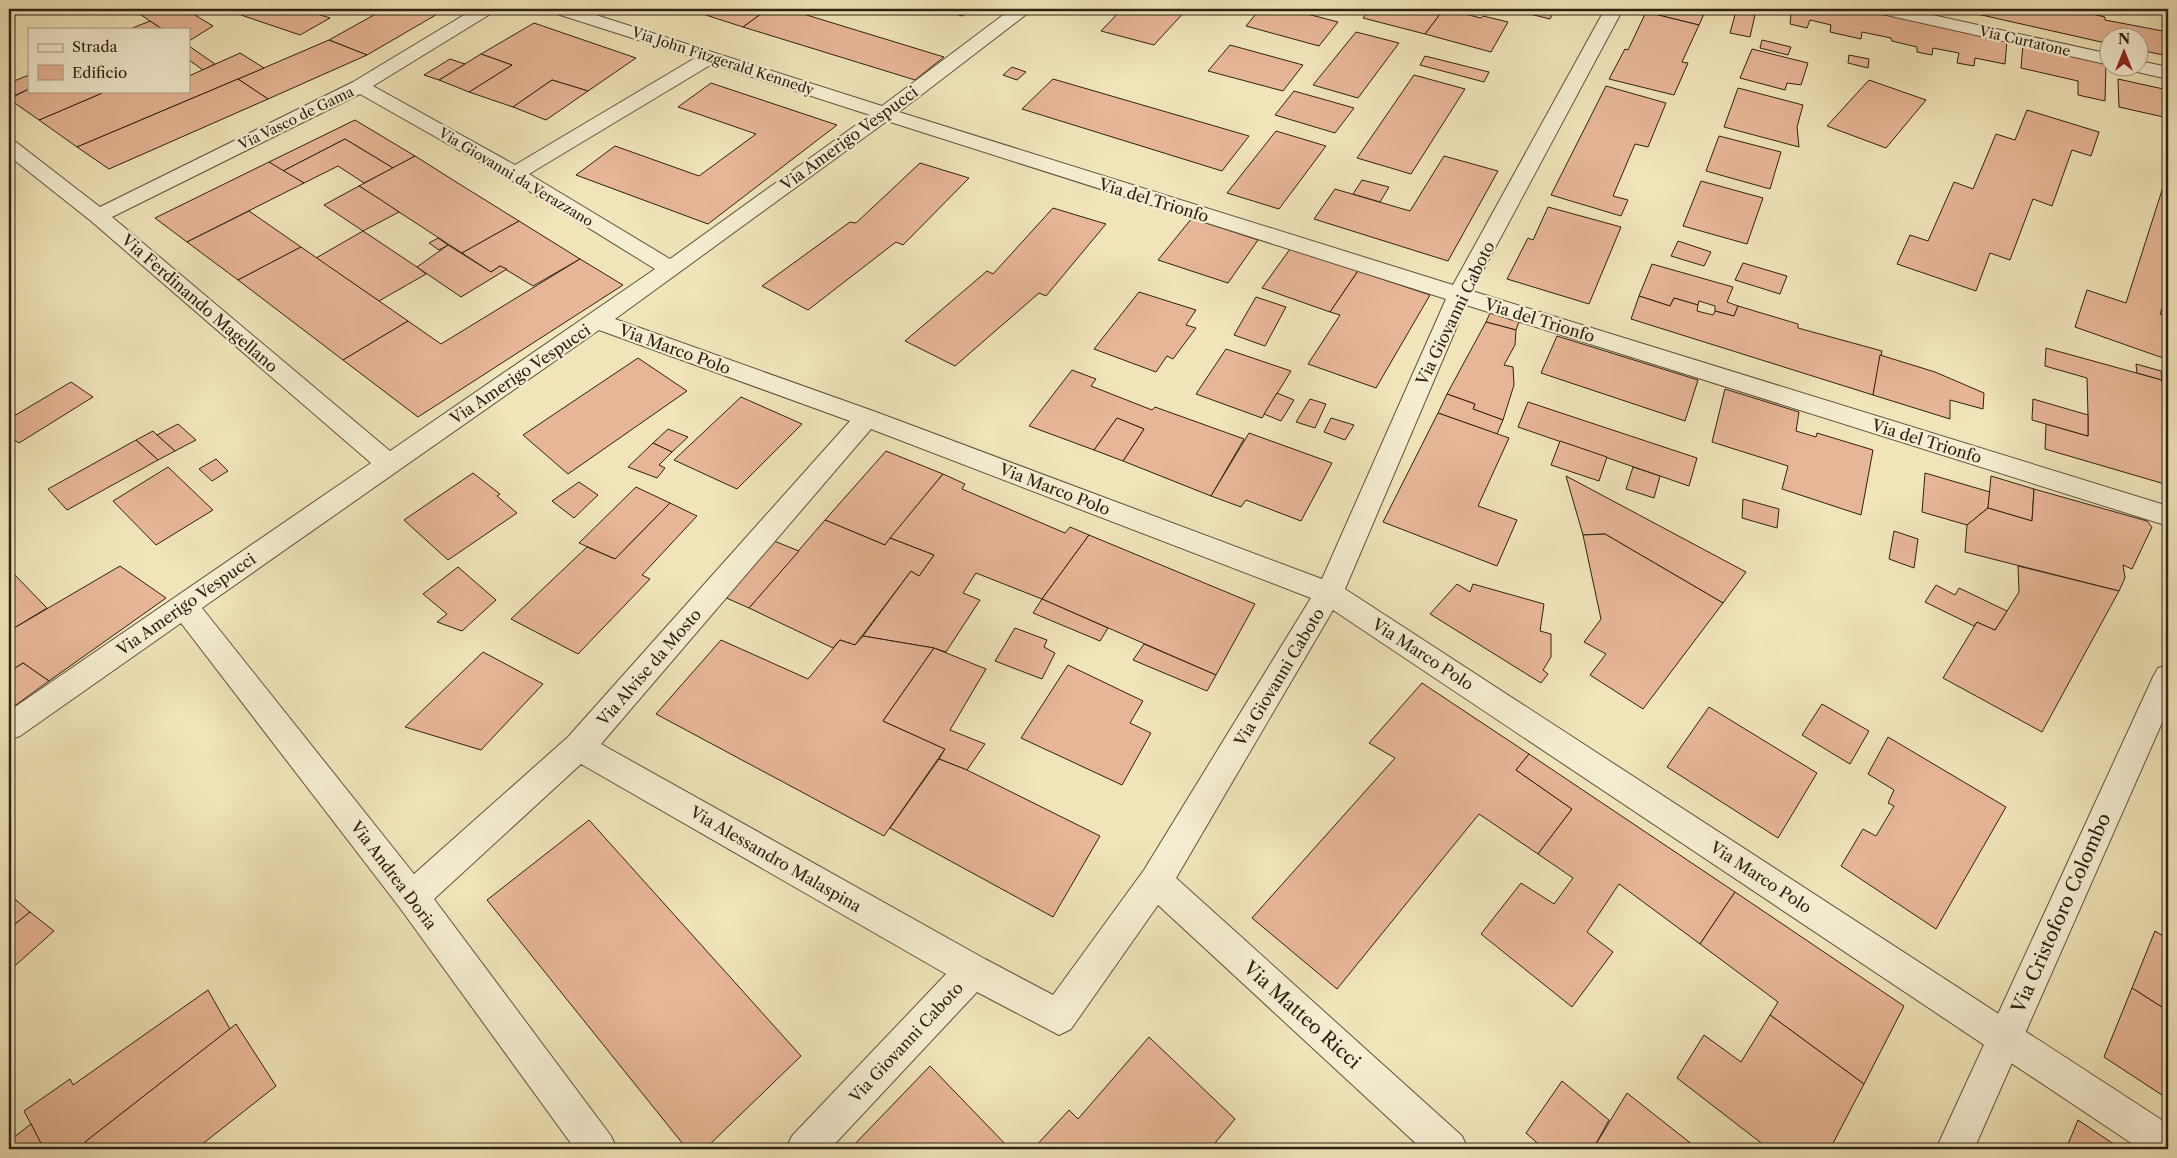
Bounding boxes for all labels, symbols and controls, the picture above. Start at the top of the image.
street label: Via Curtatone [1977,22,2073,60]
street label: Via John Fitzgerald Kennedy [629,23,816,99]
legend [28,28,190,92]
north arrow [2100,28,2150,78]
text: N [2118,30,2130,48]
text: Strada [72,37,118,56]
text: Edificio [72,63,127,82]
street label: Via Amerigo Vespucci [776,81,922,195]
street label: Via Vasco de Gama [235,82,357,154]
street label: Via Giovanni da Verazzano [435,123,597,230]
street label: Via del Trionfo [1096,173,1212,226]
street label: Via Ferdinando Magellano [117,229,282,376]
street label: Via Giovanni Caboto [1411,238,1499,389]
street label: Via del Trionfo [1482,293,1598,346]
street label: Via Marco Polo [616,319,734,378]
street label: Via Amerigo Vespucci [445,320,594,429]
street label: Via del Trionfo [1869,414,1985,467]
street label: Via Marco Polo [996,458,1113,519]
street label: Via Amerigo Vespucci [112,548,259,660]
street label: Via Alvise da Mosto [592,604,705,730]
street label: Via Giovanni Caboto [1229,604,1328,751]
street label: Via Marco Polo [1368,613,1478,694]
street label: Via Alessandro Malaspina [686,801,866,917]
street label: Via Cristoforo Colombo [2006,810,2115,1017]
street label: Via Andrea Doria [346,816,442,934]
street label: Via Marco Polo [1706,836,1816,917]
street label: Via Matteo Ricci [1238,956,1365,1074]
street label: Via Giovanni Caboto [844,977,967,1107]

